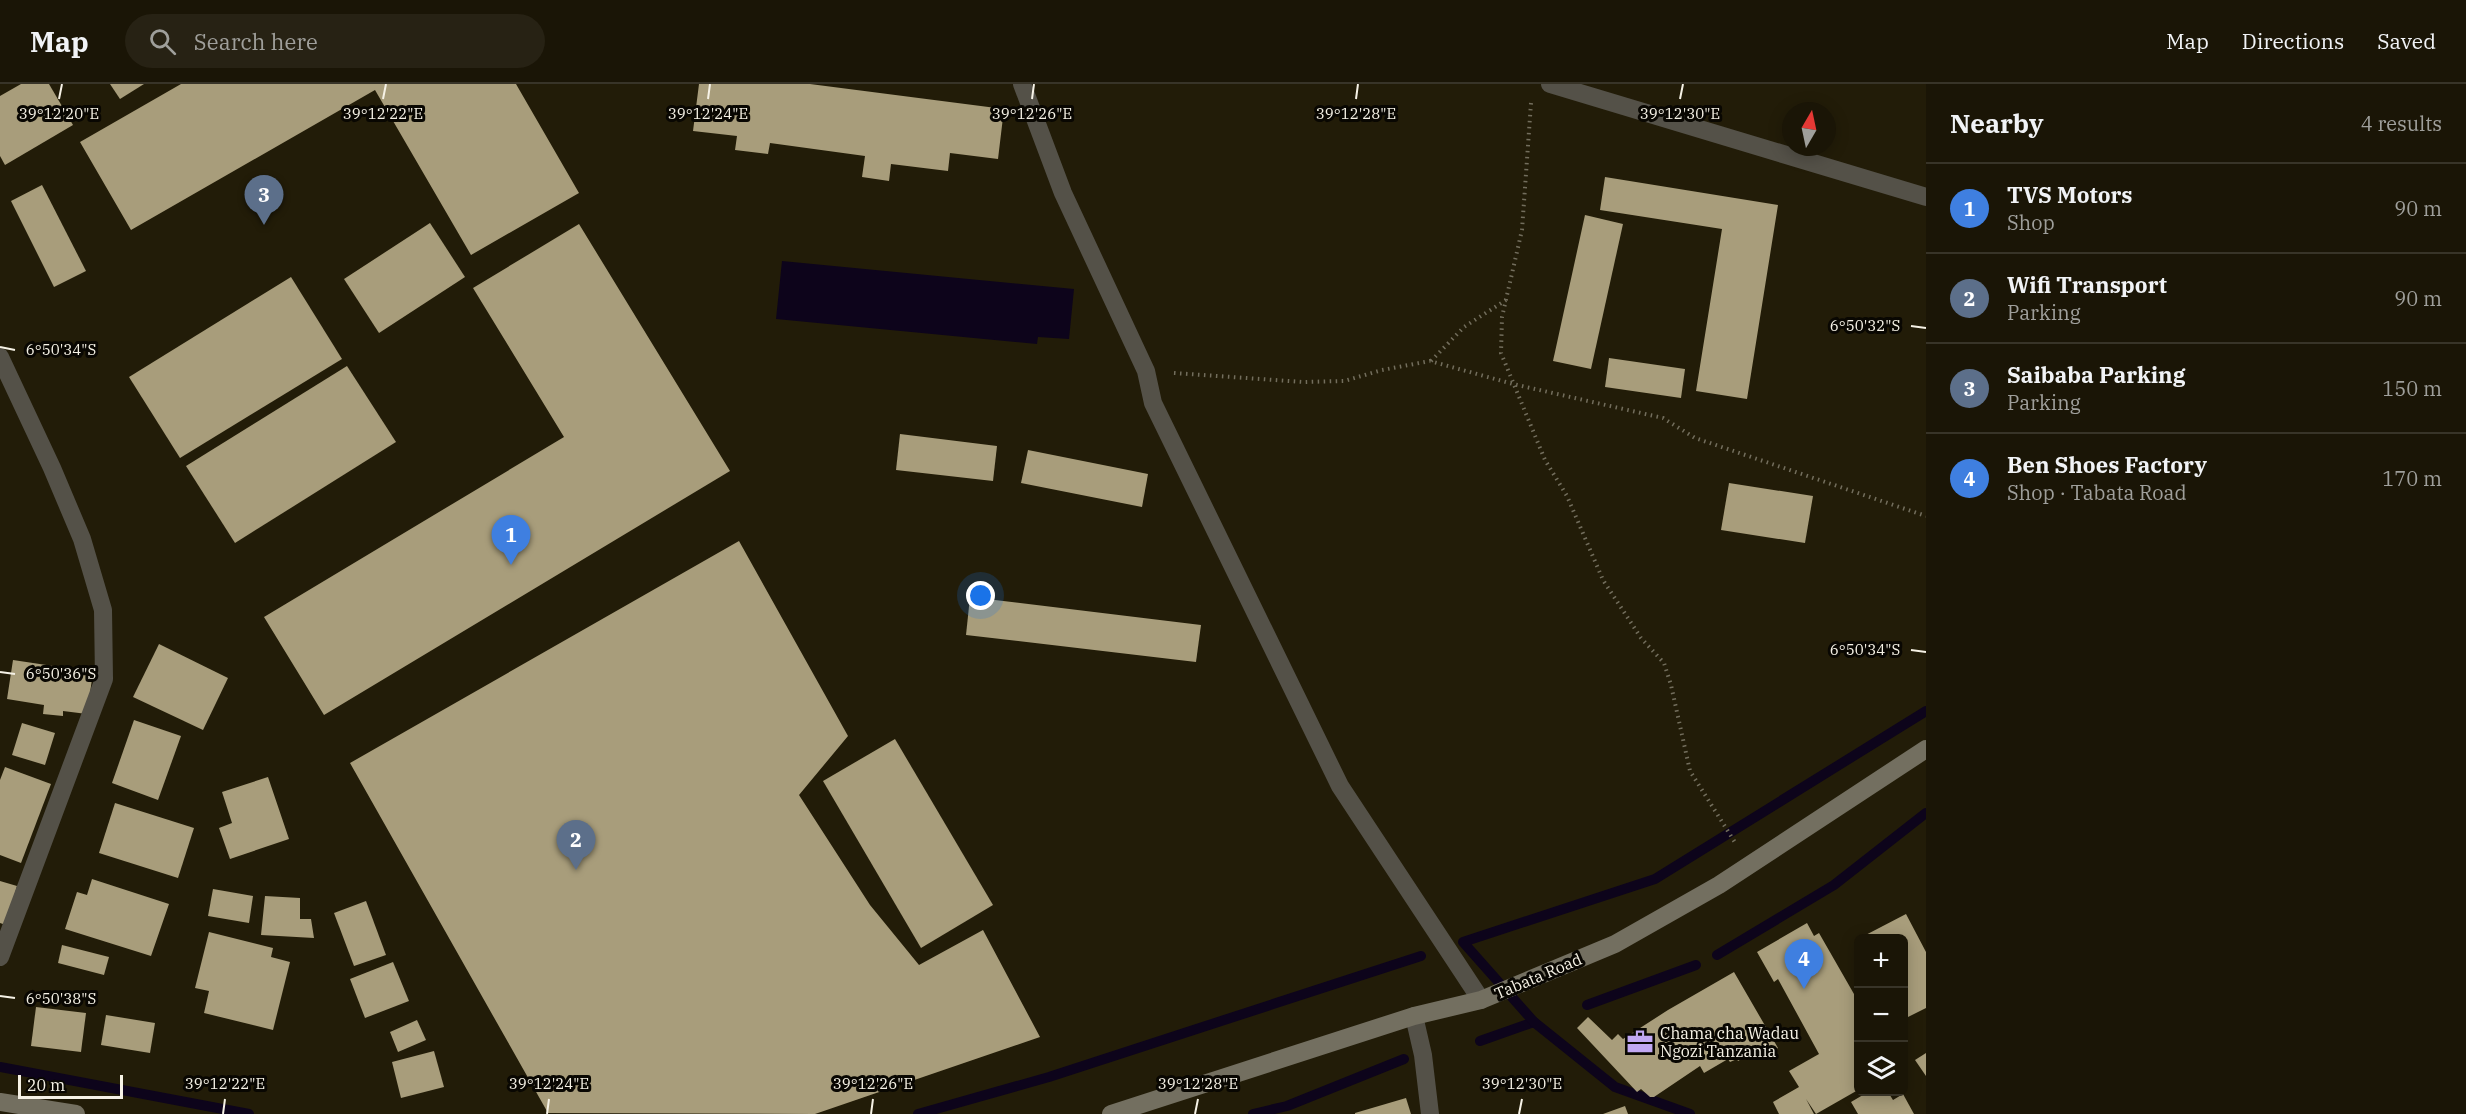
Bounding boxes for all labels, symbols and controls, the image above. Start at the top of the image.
search box [125,14,545,68]
text: Map [30,23,89,60]
icon: search [146,25,179,58]
text: Search here [194,27,318,56]
text: Map [2166,27,2209,55]
text: Directions [2242,27,2344,55]
text: Saved [2377,27,2436,55]
north arrow [1782,102,1836,156]
text: 39°12'20"E [19,104,99,123]
text: 39°12'22"E [343,104,423,123]
text: 39°12'24"E [668,104,748,123]
text: 39°12'26"E [992,104,1072,123]
text: 39°12'28"E [1316,104,1396,123]
text: 39°12'30"E [1640,104,1720,123]
text: Nearby [1950,106,2044,140]
text: 4 results [2361,110,2442,137]
pin: 3 [244,176,284,225]
text: TVS Motors [2007,180,2133,209]
text: 1 [1964,195,1976,222]
text: 90 m [2394,195,2442,222]
text: Shop [2007,209,2055,236]
text: Wifi Transport [2007,270,2167,299]
text: 2 [1964,285,1976,312]
text: 90 m [2394,285,2442,312]
text: Parking [2007,299,2081,326]
text: 6°50'32"S [1830,316,1900,335]
text: 6°50'34"S [26,340,96,359]
text: Saibaba Parking [2007,360,2185,389]
text: 3 [1964,375,1976,402]
text: 150 m [2382,375,2442,402]
text: Parking [2007,389,2081,416]
text: Ben Shoes Factory [2007,450,2207,479]
text: 4 [1964,465,1976,492]
text: 170 m [2382,465,2442,492]
text: Shop · Tabata Road [2007,479,2187,506]
pin: 1 [492,516,530,565]
your location [966,581,995,610]
text: 6°50'34"S [1830,640,1900,659]
text: 6°50'36"S [26,664,96,683]
pin: 2 [556,820,596,870]
map controls [1854,934,1908,1096]
button: + [1854,934,1908,988]
pin: 4 [1784,940,1824,989]
street label: Tabata Road [1491,949,1585,1003]
button: − [1854,988,1908,1042]
text: 6°50'38"S [26,989,96,1008]
place label: Chama cha Wadau Ngozi Tanzania [1660,1023,1799,1061]
office icon: Chama cha Wadau Ngozi Tanzania [1625,1027,1655,1057]
button: layers [1854,1042,1908,1096]
scale bar [18,1072,123,1100]
text: 39°12'22"E [185,1074,265,1093]
text: 39°12'24"E [509,1074,589,1093]
text: 39°12'26"E [833,1074,913,1093]
text: 39°12'28"E [1158,1074,1238,1093]
text: 39°12'30"E [1482,1074,1562,1093]
text: 20 m [27,1075,65,1095]

